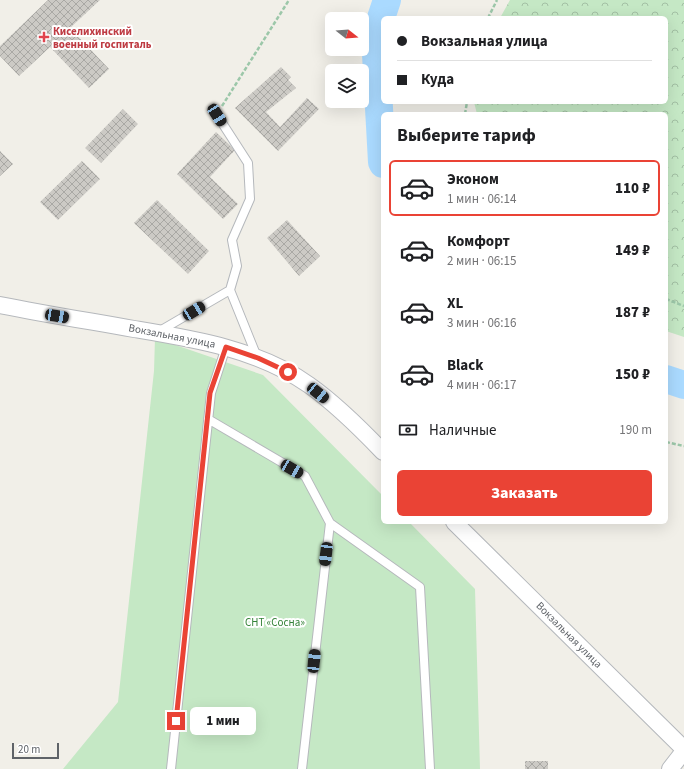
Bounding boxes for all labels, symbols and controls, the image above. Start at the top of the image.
north arrow [325,12,369,56]
map controls [325,12,369,108]
place label: Киселихинский военный госпиталь [53,24,152,52]
marker: Киселихинский военный госпиталь [38,31,50,43]
text: Вокзальная улица [421,31,548,52]
button: layers [325,64,369,108]
text: Куда [421,69,454,90]
car [205,102,229,128]
text: Выберите тариф [397,123,536,148]
text: Эконом [447,169,499,190]
icon: car [399,170,435,206]
text: 110 ₽ [615,178,650,199]
text: 1 мин · 06:14 [447,190,516,208]
text: Комфорт [447,231,510,252]
icon: car [399,232,435,268]
text: 149 ₽ [615,240,650,261]
text: 2 мин · 06:15 [447,252,516,270]
text: XL [447,293,463,314]
icon: car [399,294,435,330]
car [181,300,207,322]
text: 187 ₽ [615,302,650,323]
car [44,308,70,324]
text: 3 мин · 06:16 [447,314,516,332]
street label: Вокзальная улица [127,320,217,352]
text: Black [447,355,484,376]
icon: car [399,356,435,392]
route start [279,363,297,381]
text: 150 ₽ [615,364,650,385]
text: 4 мин · 06:17 [447,376,516,394]
car [305,381,331,405]
icon: cash [397,419,419,441]
text: Наличные [429,420,496,441]
text: 190 m [619,421,652,439]
car [279,458,305,480]
button: Заказать [397,470,652,516]
car [319,541,333,567]
street label: Вокзальная улица [533,599,605,671]
park label: СНТ «Сосна» [245,615,305,630]
car [307,648,321,674]
callout: 1 мин [190,707,256,735]
route end [167,712,185,730]
text: 1 мин [206,712,240,730]
scale bar [12,741,59,760]
text: 20 m [18,742,40,757]

